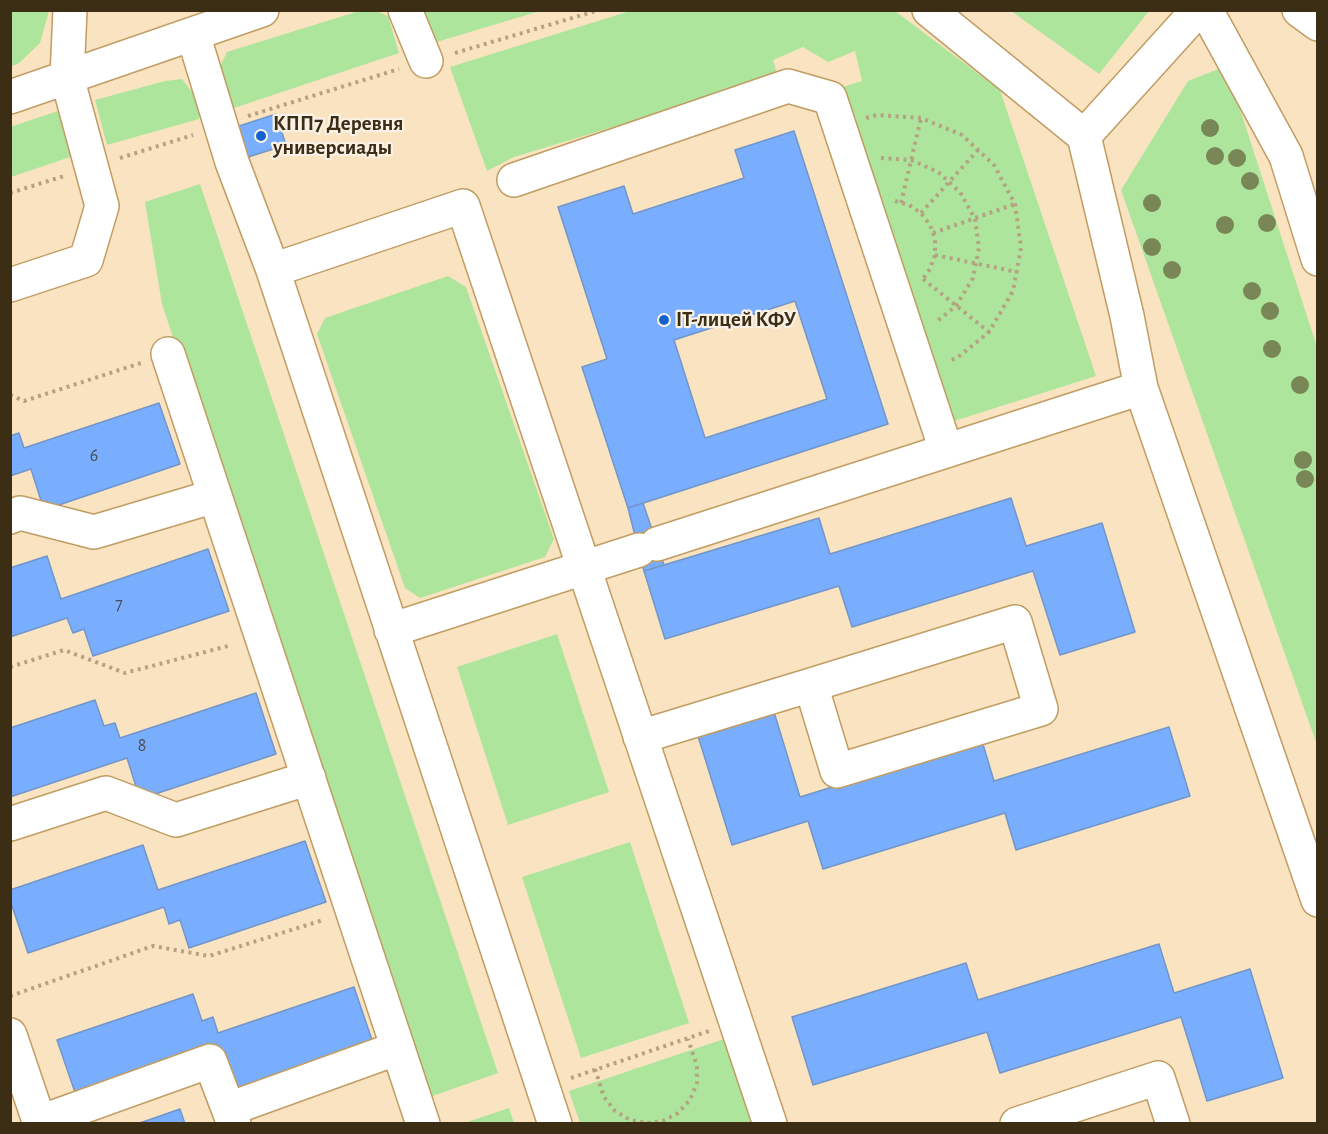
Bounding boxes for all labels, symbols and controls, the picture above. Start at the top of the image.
place label: КПП7 Деревня универсиады [273,111,403,161]
marker: КПП7 Деревня универсиады [254,129,268,143]
place label: IT-лицей КФУ [676,307,796,333]
marker: IT-лицей КФУ [657,313,671,327]
house number: 6 [90,445,98,467]
house number: 7 [115,594,123,616]
house number: 8 [138,735,146,757]

